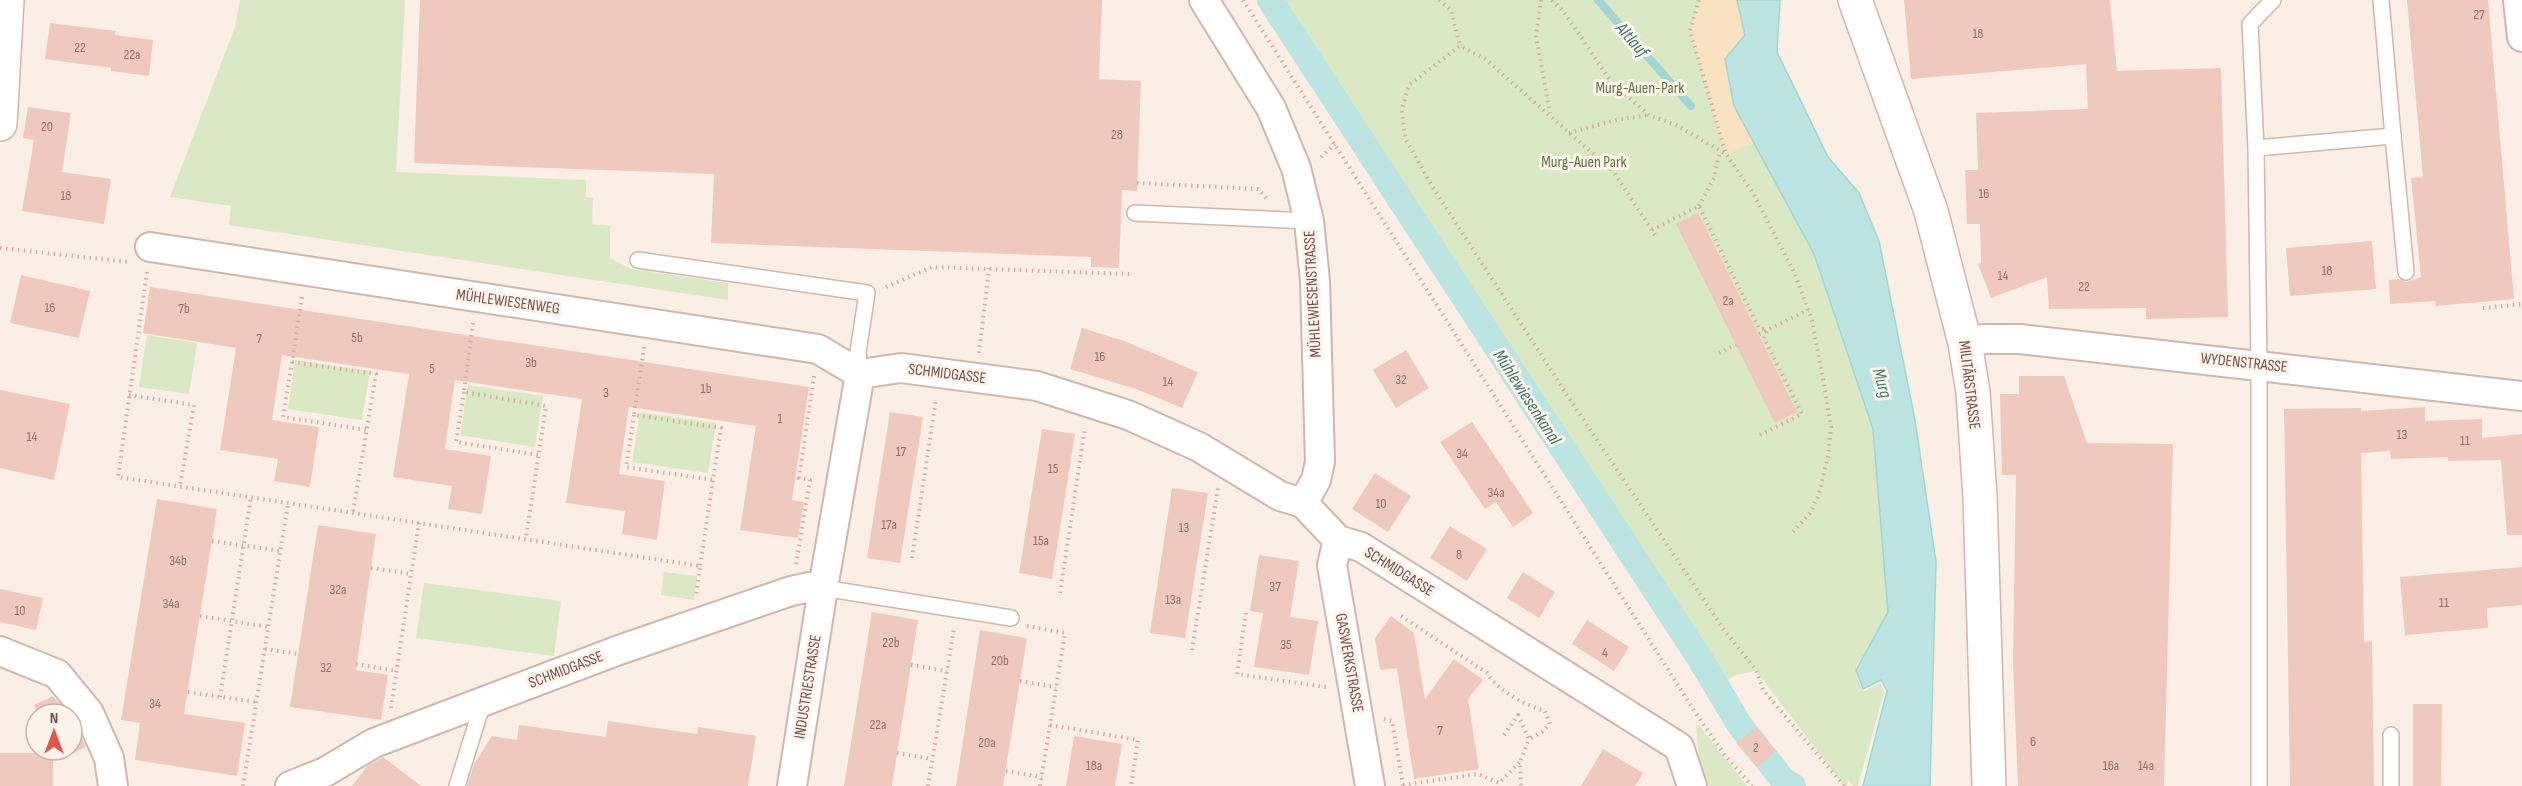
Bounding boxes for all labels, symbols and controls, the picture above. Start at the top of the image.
house number: 27 [2473,6,2485,23]
water label: Altlauf [1610,17,1654,63]
house number: 18 [1972,25,1984,42]
house number: 22 [74,39,86,56]
house number: 22a [124,46,140,63]
park label: Murg-Auen-Park [1596,79,1684,98]
house number: 20 [41,118,53,135]
house number: 28 [1111,126,1123,143]
park label: Murg-Auen Park [1541,153,1627,172]
house number: 16 [1978,185,1990,202]
house number: 18 [60,187,72,204]
street label: MÜHLEWIESENSTRASSE [1300,230,1326,358]
house number: 18 [2321,262,2333,279]
house number: 14 [1998,267,2009,284]
house number: 22 [2078,278,2090,295]
street label: MÜHLEWIESENWEG [455,285,561,319]
house number: 2a [1722,292,1734,309]
house number: 16 [44,299,56,316]
house number: 7b [178,300,190,317]
house number: 5b [351,329,363,346]
house number: 7 [256,330,262,347]
street label: MILITÄRSTRASSE [1954,339,1984,431]
water label: Mühlewiesenkanal [1489,346,1566,449]
house number: 16 [1094,348,1106,365]
street label: WYDENSTRASSE [2200,349,2288,377]
house number: 3b [525,354,537,371]
house number: 5 [429,360,435,377]
street label: SCHMIDGASSE [907,360,987,388]
water label: Murg [1868,366,1896,401]
house number: 32 [1395,371,1407,388]
house number: 14 [1163,373,1174,390]
house number: 1b [701,380,712,397]
house number: 3 [603,384,609,401]
house number: 1 [778,410,783,427]
house number: 13 [2397,426,2408,443]
house number: 14 [27,428,38,445]
house number: 11 [2460,432,2470,449]
house number: 17 [896,443,907,460]
house number: 34 [1456,445,1468,462]
house number: 15 [1048,460,1059,477]
house number: 34a [1487,484,1505,501]
house number: 10 [1375,495,1387,512]
house number: 17a [881,516,897,533]
house number: 13 [1179,519,1190,536]
house number: 15a [1033,532,1049,549]
street label: SCHMIDGASSE [1361,543,1437,601]
house number: 8 [1456,546,1462,563]
house number: 34b [169,552,187,569]
house number: 37 [1269,578,1281,595]
house number: 32a [329,581,347,598]
house number: 13a [1165,591,1181,608]
house number: 11 [2439,594,2449,611]
house number: 34a [162,595,180,612]
house number: 10 [14,602,26,619]
street label: GASWERKSTRASSE [1331,612,1367,714]
street label: INDUSTRIESTRASSE [790,634,826,740]
house number: 22b [882,634,900,651]
house number: 35 [1280,636,1292,653]
house number: 4 [1602,644,1608,661]
street label: SCHMIDGASSE [526,647,606,693]
house number: 20b [991,652,1009,669]
house number: 32 [320,659,332,676]
house number: 34 [149,695,161,712]
north arrow [24,702,84,762]
text: N [50,709,58,728]
house number: 22a [870,716,886,733]
house number: 7 [1437,722,1443,739]
house number: 6 [2030,733,2036,750]
house number: 20a [978,734,996,751]
house number: 2 [1753,739,1759,756]
house number: 18a [1086,757,1102,774]
house number: 16a [2103,757,2119,774]
house number: 14a [2138,757,2154,774]

